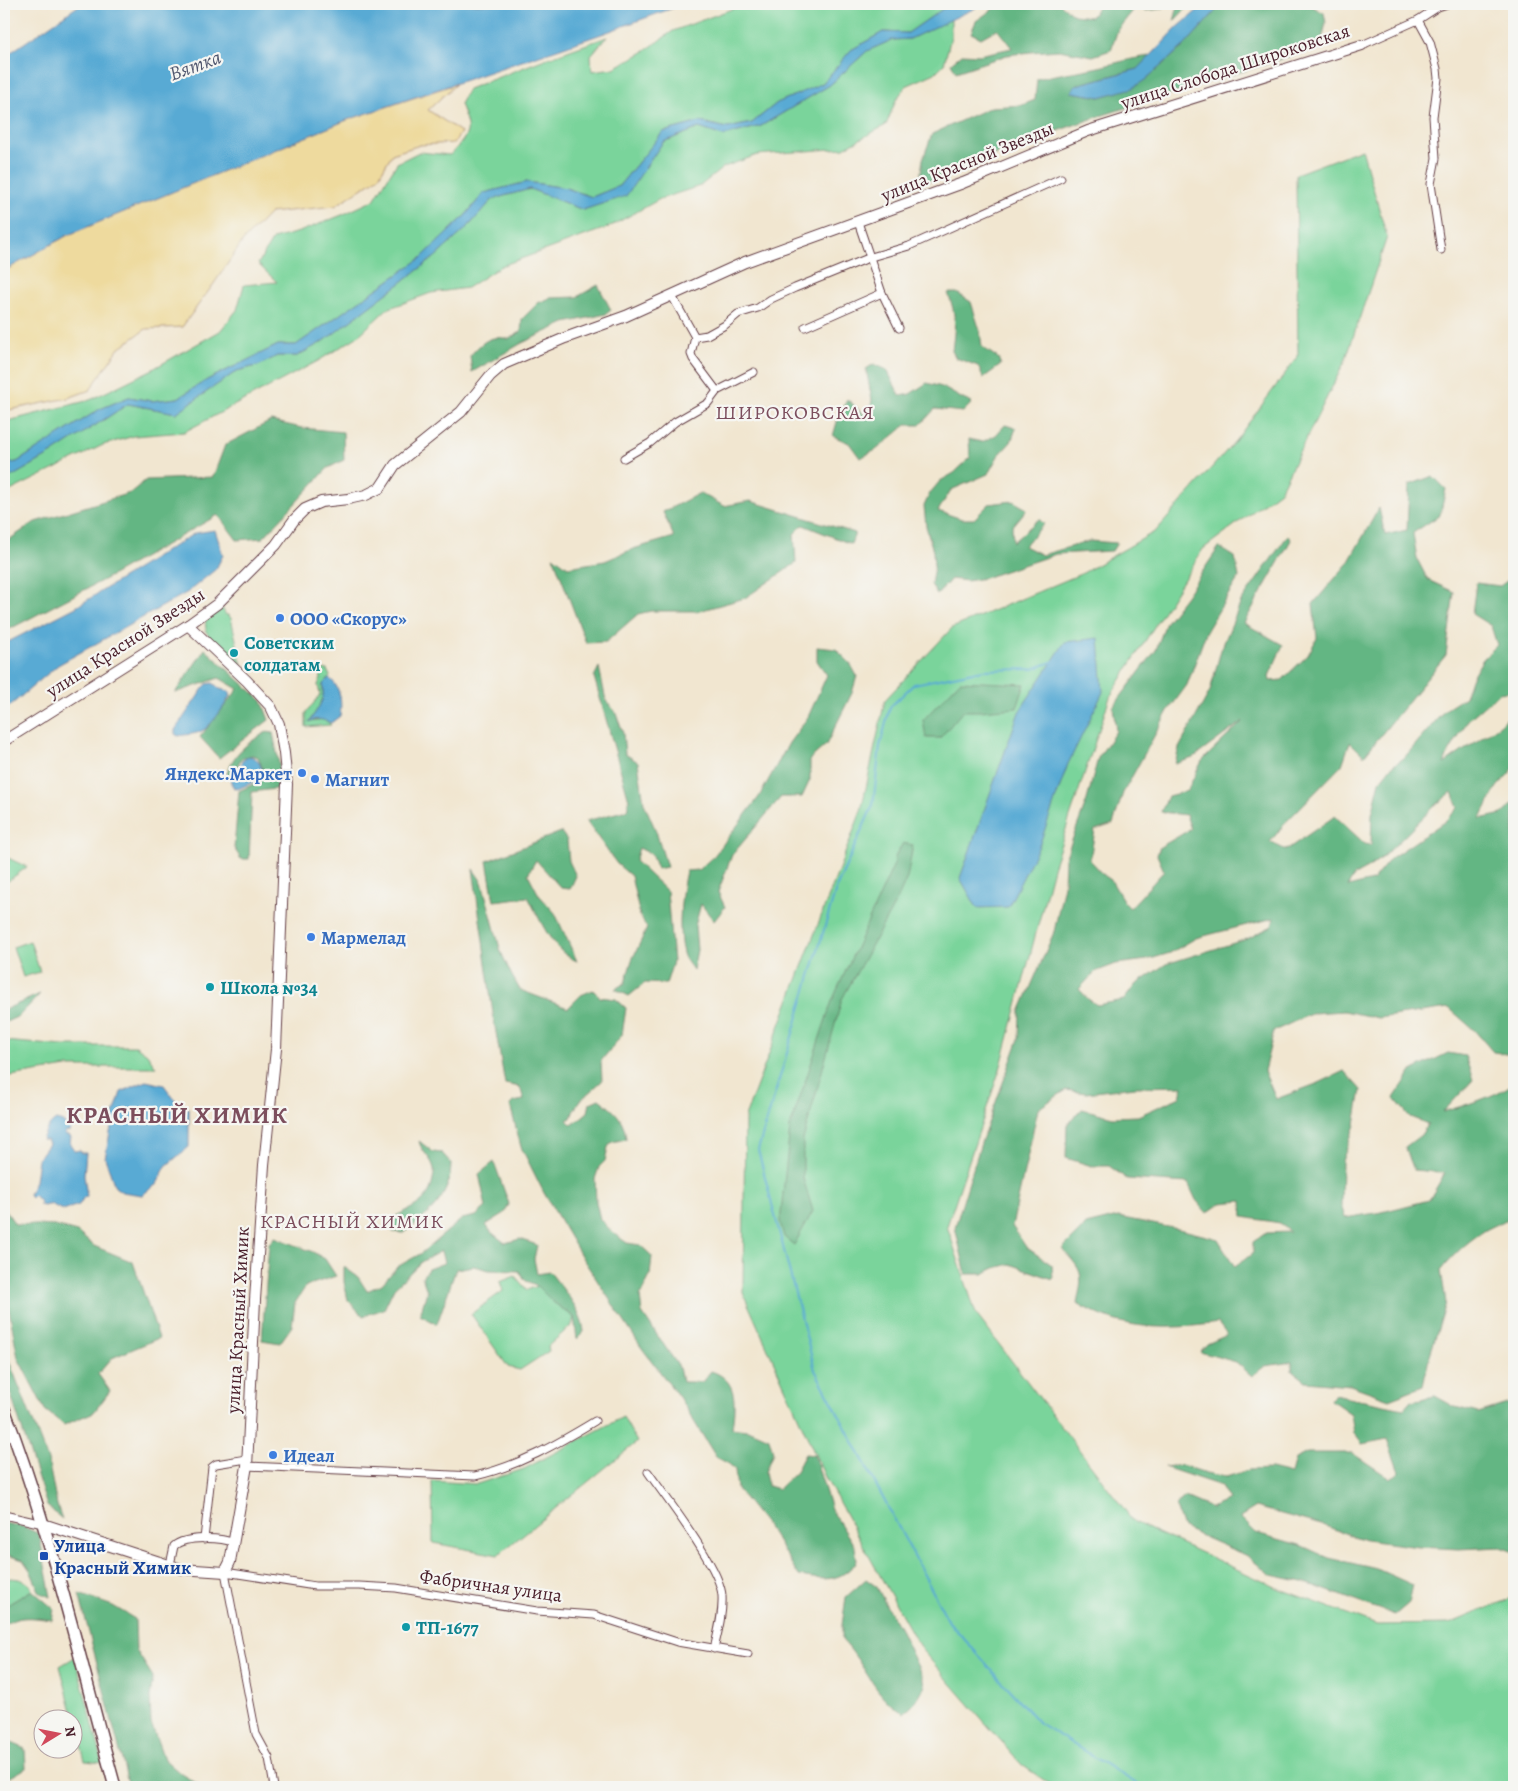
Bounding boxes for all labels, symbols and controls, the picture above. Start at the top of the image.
street label: улица Слобода Широковская [1117,18,1353,117]
water label: Вятка [165,44,225,87]
street label: улица Красной Звезды [876,115,1058,209]
district label: ШИРОКОВСКАЯ [715,399,875,426]
street label: улица Красной Звезды [40,582,210,704]
place label: ООО «Скорус» [290,606,407,632]
marker: ООО «Скорус» [274,612,286,624]
place label: Советским солдатам [244,630,335,678]
marker: Советским солдатам [228,647,240,659]
place label: Яндекс.Маркет [165,761,292,787]
marker: Яндекс.Маркет [296,767,308,779]
place label: Магнит [325,767,390,793]
marker: Магнит [309,773,321,785]
place label: Мармелад [321,925,406,951]
marker: Мармелад [305,931,317,943]
place label: Школа №34 [220,975,318,1001]
marker: Школа №34 [204,981,216,993]
district label: КРАСНЫЙ ХИМИК [66,1099,288,1131]
district label: КРАСНЫЙ ХИМИК [260,1208,444,1235]
street label: улица Красный Химик [220,1226,256,1415]
place label: Идеал [283,1443,335,1469]
marker: Идеал [267,1449,279,1461]
place label: Улица Красный Химик [54,1533,191,1581]
marker: Улица Красный Химик [38,1550,50,1562]
street label: Фабричная улица [418,1563,564,1609]
place label: ТП-1677 [416,1615,479,1641]
marker: ТП-1677 [400,1621,412,1633]
north arrow [32,1708,82,1758]
text: N [60,1725,81,1739]

